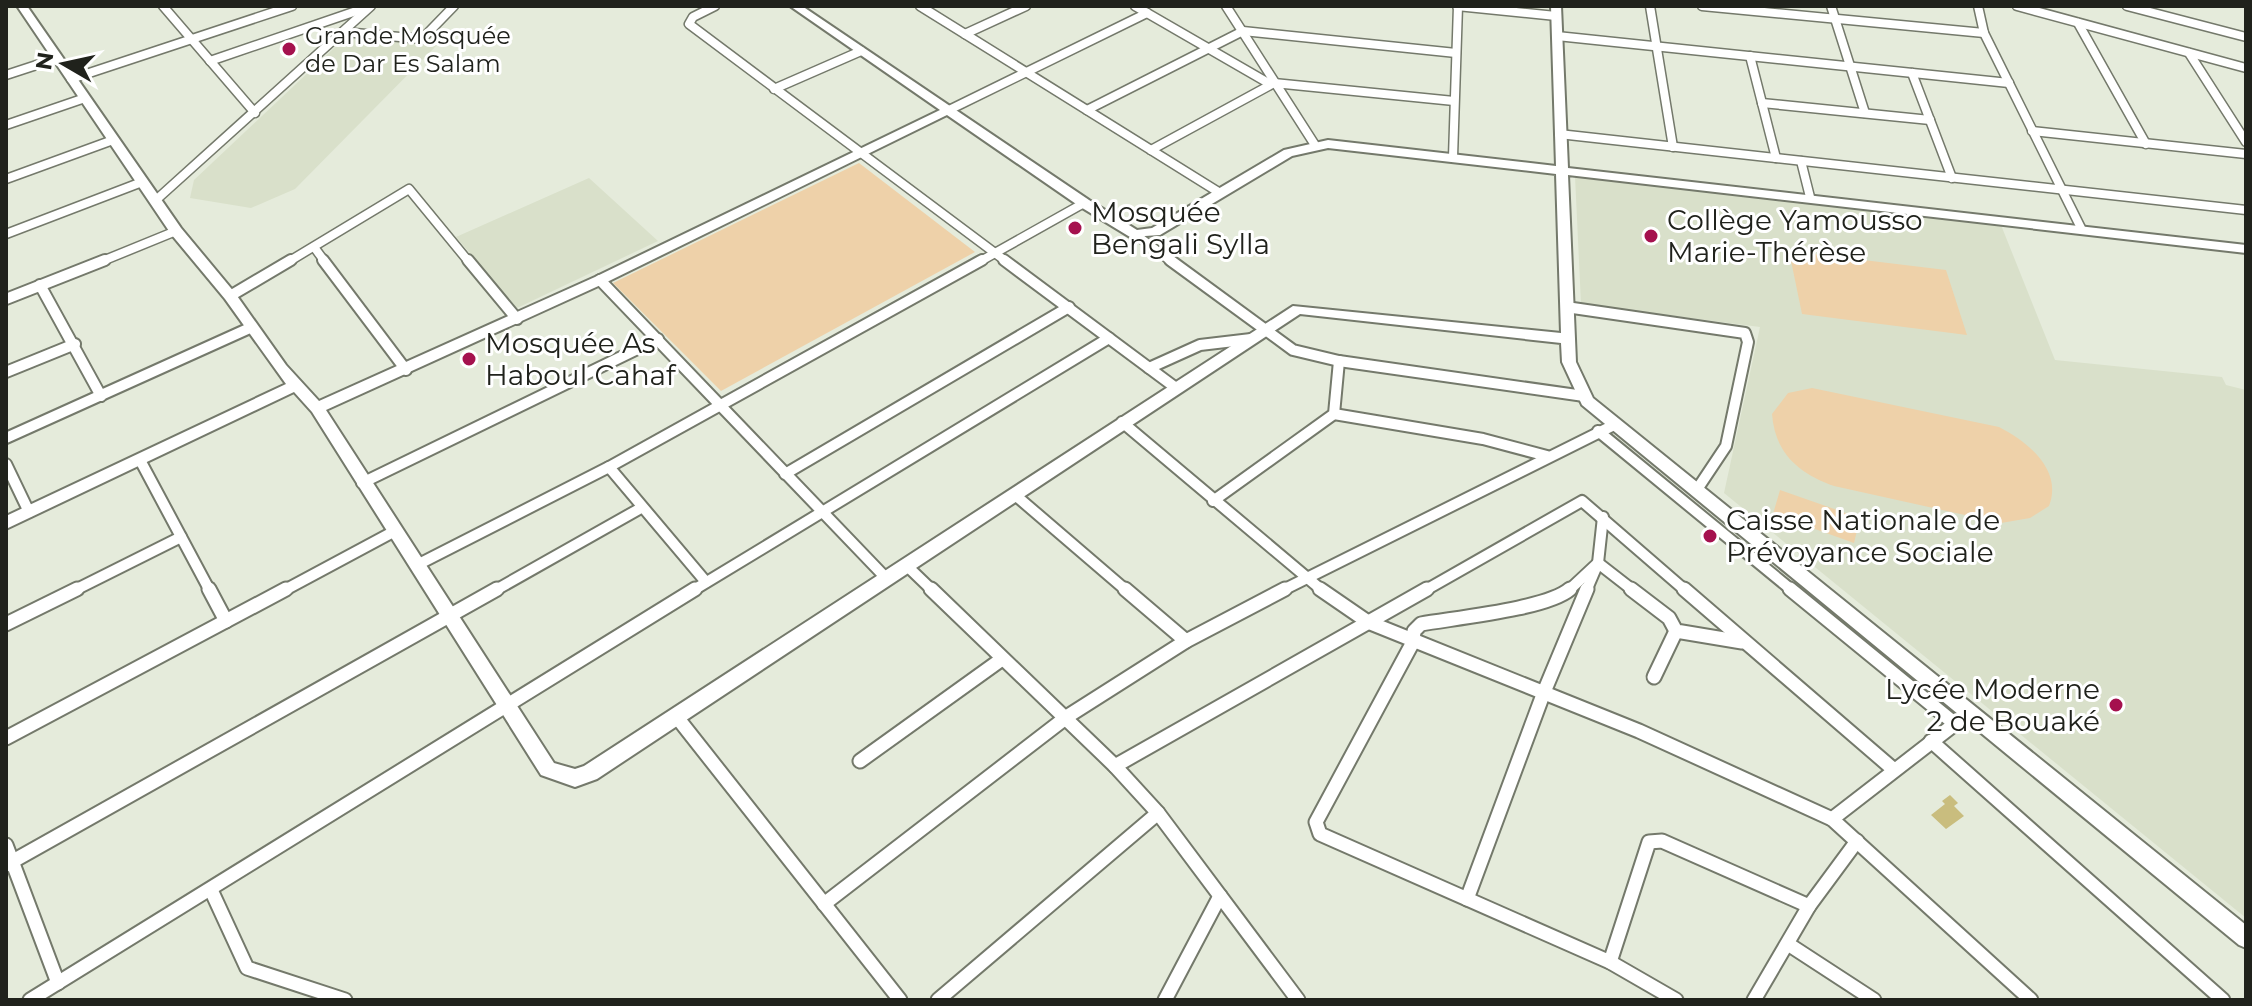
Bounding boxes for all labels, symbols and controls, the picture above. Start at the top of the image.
place label: Grande Mosquée de Dar Es Salam [305,21,511,78]
north arrow [24,24,104,104]
marker: Grande Mosquée de Dar Es Salam [280,40,298,58]
text: N [30,50,59,72]
place label: Mosquée Bengali Sylla [1091,195,1270,261]
place label: Collège Yamousso Marie-Thérèse [1667,203,1923,269]
marker: Mosquée Bengali Sylla [1066,219,1084,237]
marker: Collège Yamousso Marie-Thérèse [1642,227,1660,245]
place label: Mosquée As Haboul Cahaf [485,326,677,392]
marker: Mosquée As Haboul Cahaf [460,350,478,368]
place label: Caisse Nationale de Prévoyance Sociale [1726,503,2000,569]
marker: Caisse Nationale de Prévoyance Sociale [1701,527,1719,545]
place label: Lycée Moderne 2 de Bouaké [1885,672,2100,738]
marker: Lycée Moderne 2 de Bouaké [2107,696,2125,714]

